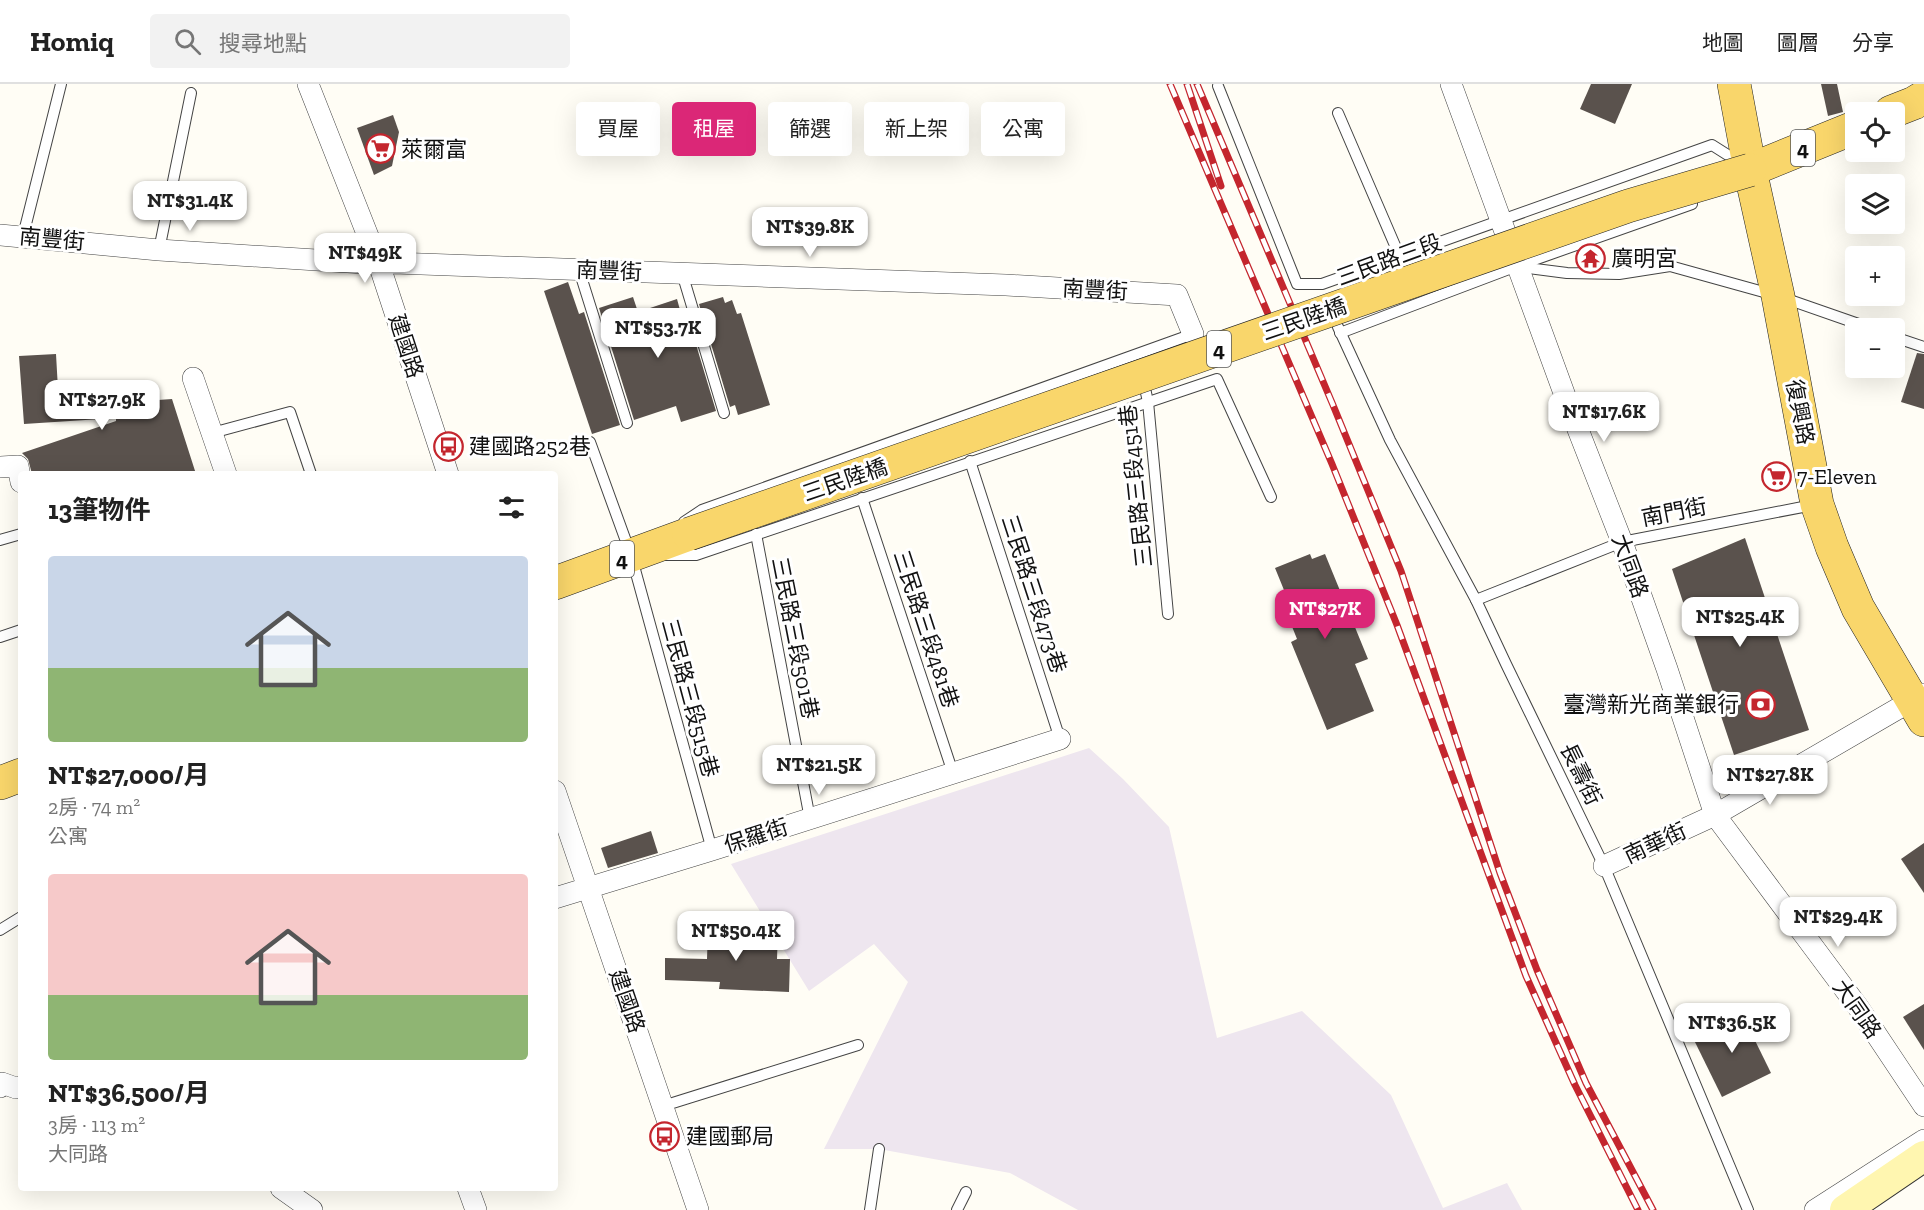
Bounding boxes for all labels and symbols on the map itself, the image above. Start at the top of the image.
road number: 4 [1791,130,1815,166]
supermarket icon: 萊爾富 [364,133,396,165]
place label: 萊爾富 [401,136,467,163]
pin: NT$31.4K [128,181,252,232]
pin: NT$39.8K [748,207,872,258]
street label: 南豐街 [18,223,86,255]
street label: 三民路三段 [1333,229,1445,291]
pin: NT$49K [316,233,414,284]
temple icon: 廣明宮 [1574,242,1606,274]
place label: 廣明宮 [1611,245,1677,272]
street label: 南豐街 [576,256,642,286]
street label: 南豐街 [1061,275,1129,305]
street label: 三民陸橋 [1258,292,1350,346]
pin: NT$53.7K [596,308,720,359]
street label: 建國路 [383,310,429,382]
road number: 4 [1207,331,1231,367]
street label: 復興路 [1780,377,1820,447]
pin: NT$27.9K [40,380,164,431]
pin: NT$17.6K [1542,392,1666,443]
street label: 三民路三段451巷 [1114,403,1158,569]
bus stop icon: 建國路252巷 [432,430,464,462]
place label: 建國路252巷 [469,433,591,460]
street label: 三民陸橋 [799,453,891,507]
supermarket icon: 7-Eleven [1760,460,1792,492]
place label: 7-Eleven [1797,463,1877,490]
street label: 南門街 [1639,492,1709,532]
street label: 三民路三段473巷 [996,512,1072,676]
street label: 大同路 [1606,530,1654,602]
road number: 4 [610,541,634,577]
street label: 三民路三段481巷 [888,547,964,711]
street label: 三民路三段501巷 [766,555,824,721]
pin: NT$27K [1276,589,1374,640]
pin: NT$25.4K [1678,597,1802,648]
street label: 三民路三段515巷 [656,616,724,780]
bank icon: 臺灣新光商業銀行 [1744,688,1776,720]
place label: 臺灣新光商業銀行 [1563,691,1739,718]
street label: 長壽街 [1554,738,1608,810]
pin: NT$21.5K [757,745,881,796]
pin: NT$27.8K [1708,755,1832,806]
street label: 保羅街 [720,813,792,859]
street label: 南華街 [1619,817,1691,869]
pin: NT$29.4K [1776,897,1900,948]
pin: NT$50.4K [674,911,798,962]
street label: 建國路 [603,965,651,1037]
street label: 大同路 [1827,974,1887,1044]
pin: NT$36.5K [1670,1003,1794,1054]
bus stop icon: 建國郵局 [649,1120,681,1152]
place label: 建國郵局 [686,1123,774,1150]

